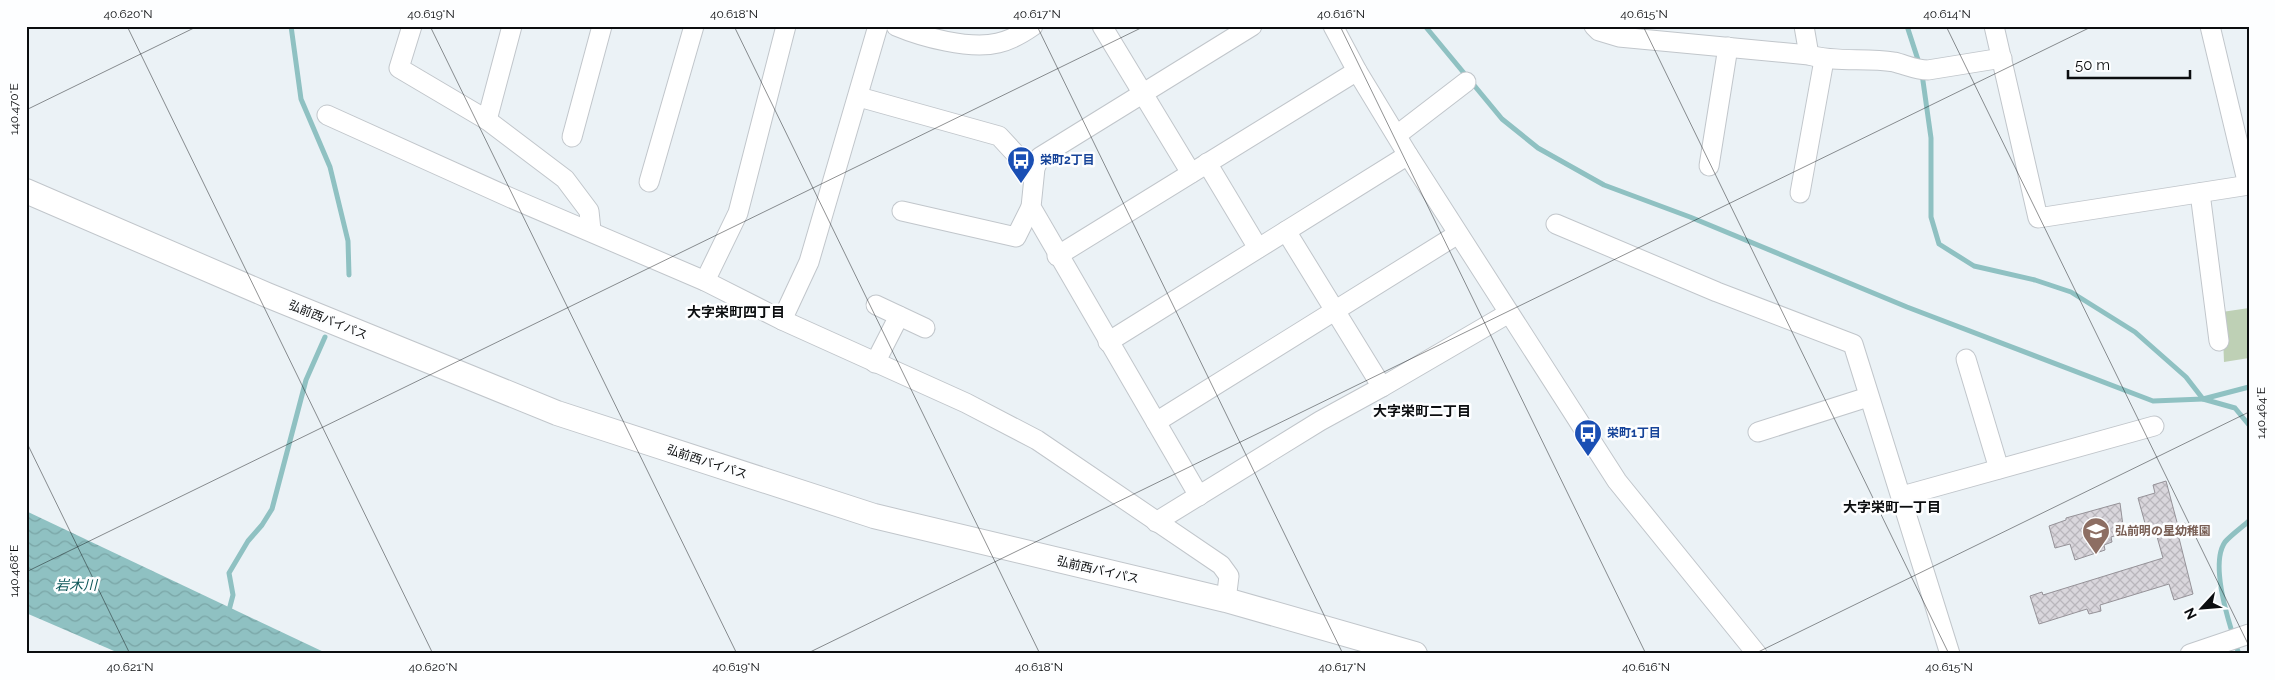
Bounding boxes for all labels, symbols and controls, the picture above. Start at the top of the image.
text: 40.620°N [103,7,153,21]
text: 40.619°N [407,7,455,21]
text: 40.618°N [710,7,758,21]
text: 40.617°N [1013,7,1061,21]
text: 40.616°N [1317,7,1365,21]
text: 40.615°N [1620,7,1668,21]
text: 40.614°N [1923,7,1971,21]
scale bar [2068,48,2190,80]
text: 50 m [2075,56,2110,74]
text: 140.470°E [7,83,21,135]
bus stop icon: 栄町2丁目 [1006,145,1036,184]
place label: 栄町2丁目 [1040,153,1095,167]
street label: 弘前西バイパス [287,298,369,342]
district label: 大字栄町四丁目 [687,304,785,320]
text: 140.464°E [2254,387,2268,439]
district label: 大字栄町二丁目 [1373,403,1471,419]
bus stop icon: 栄町1丁目 [1573,418,1603,457]
place label: 栄町1丁目 [1607,426,1661,440]
street label: 弘前西バイパス [665,442,749,482]
district label: 大字栄町一丁目 [1843,499,1941,515]
school or university icon: 弘前明の星幼稚園 [2081,516,2111,555]
place label: 弘前明の星幼稚園 [2115,524,2211,538]
text: 140.468°E [7,545,21,597]
street label: 弘前西バイパス [1056,554,1140,586]
water label: 岩木川 [55,577,99,593]
north arrow [2178,582,2228,632]
text: N [2181,605,2200,622]
text: 40.621°N [107,660,153,674]
text: 40.620°N [408,660,458,674]
text: 40.619°N [712,660,760,674]
text: 40.618°N [1015,660,1063,674]
text: 40.617°N [1318,660,1366,674]
text: 40.616°N [1622,660,1670,674]
text: 40.615°N [1925,660,1973,674]

